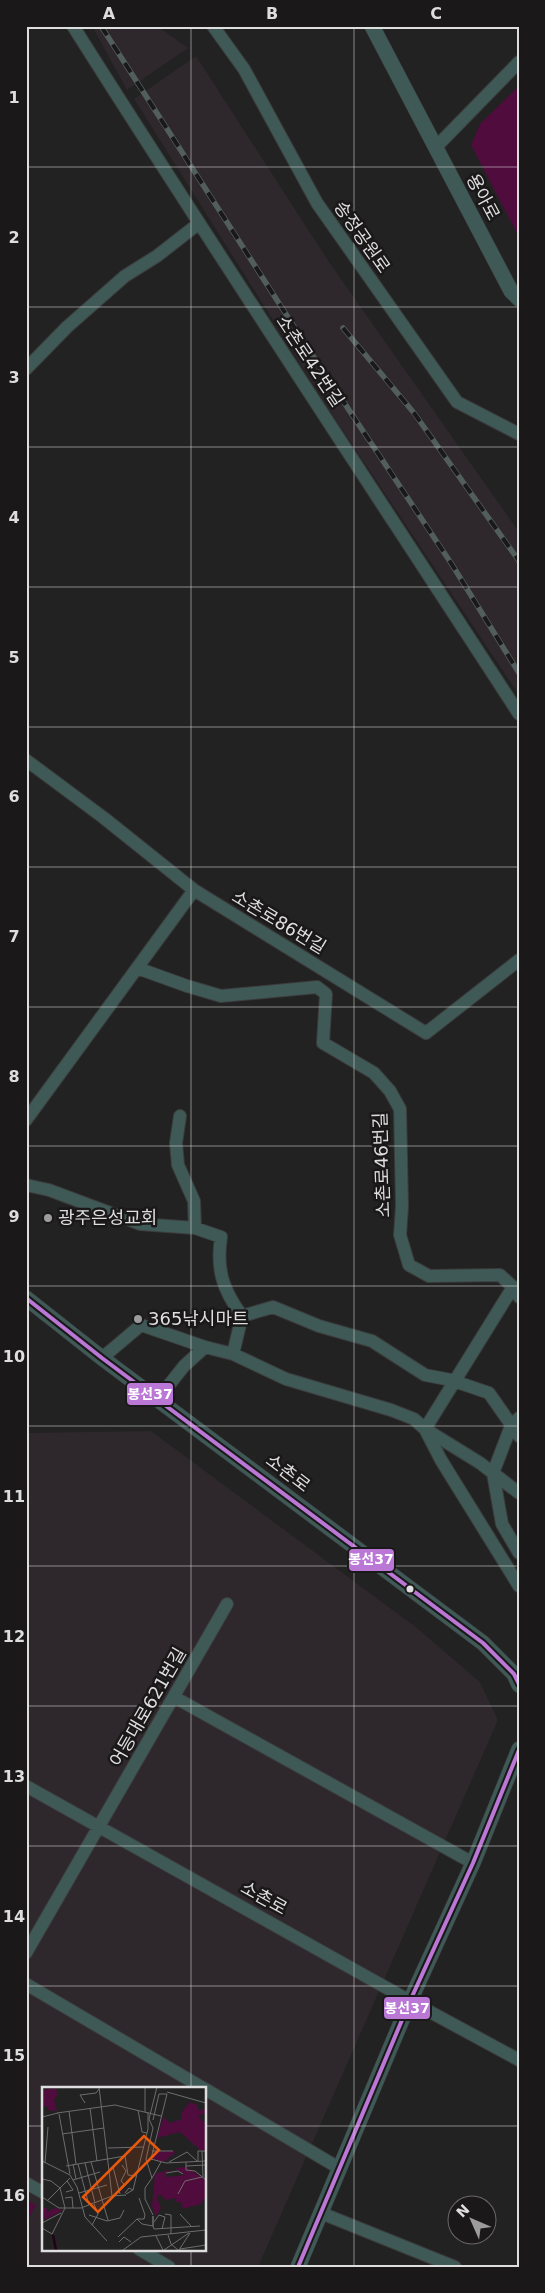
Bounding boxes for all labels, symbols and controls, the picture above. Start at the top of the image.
text: A [103,4,116,23]
text: B [266,4,278,23]
text: C [430,4,442,23]
text: 1 [8,88,20,107]
street label: 용아로 [463,170,504,224]
street label: 송정공원로 [330,197,395,277]
text: 2 [8,228,20,247]
street label: 소촌로42번길 [272,311,349,410]
text: 3 [8,368,20,387]
text: 4 [8,508,20,527]
text: 5 [8,648,20,667]
text: 6 [8,787,20,806]
street label: 소촌로86번길 [229,885,330,958]
text: 7 [8,927,20,946]
text: 8 [8,1067,20,1086]
street label: 소촌로46번길 [369,1112,394,1218]
text: 9 [8,1207,20,1226]
place label: 광주은성교회 [58,1207,157,1228]
marker: 광주은성교회 [42,1212,54,1224]
place label: 365낚시마트 [148,1308,249,1329]
marker: 365낚시마트 [132,1313,144,1325]
text: 10 [3,1347,25,1366]
line badge: 봉선37 [126,1382,174,1406]
text: 봉선37 [127,1386,173,1402]
street label: 소촌로 [262,1449,314,1496]
text: 11 [3,1487,25,1506]
line badge: 봉선37 [348,1548,395,1572]
text: 봉선37 [348,1551,394,1567]
unlabelled marker [405,1584,415,1594]
text: 12 [3,1627,25,1646]
street label: 어등대로621번길 [105,1644,190,1770]
text: 13 [3,1767,25,1786]
street label: 소촌로 [237,1876,291,1919]
text: 14 [3,1907,25,1926]
line badge: 봉선37 [383,1996,431,2020]
text: 봉선37 [384,2000,430,2016]
text: 15 [3,2046,25,2065]
inset map [42,2087,206,2250]
text: 16 [3,2186,25,2205]
north arrow [448,2196,498,2246]
text: N [453,2201,473,2221]

